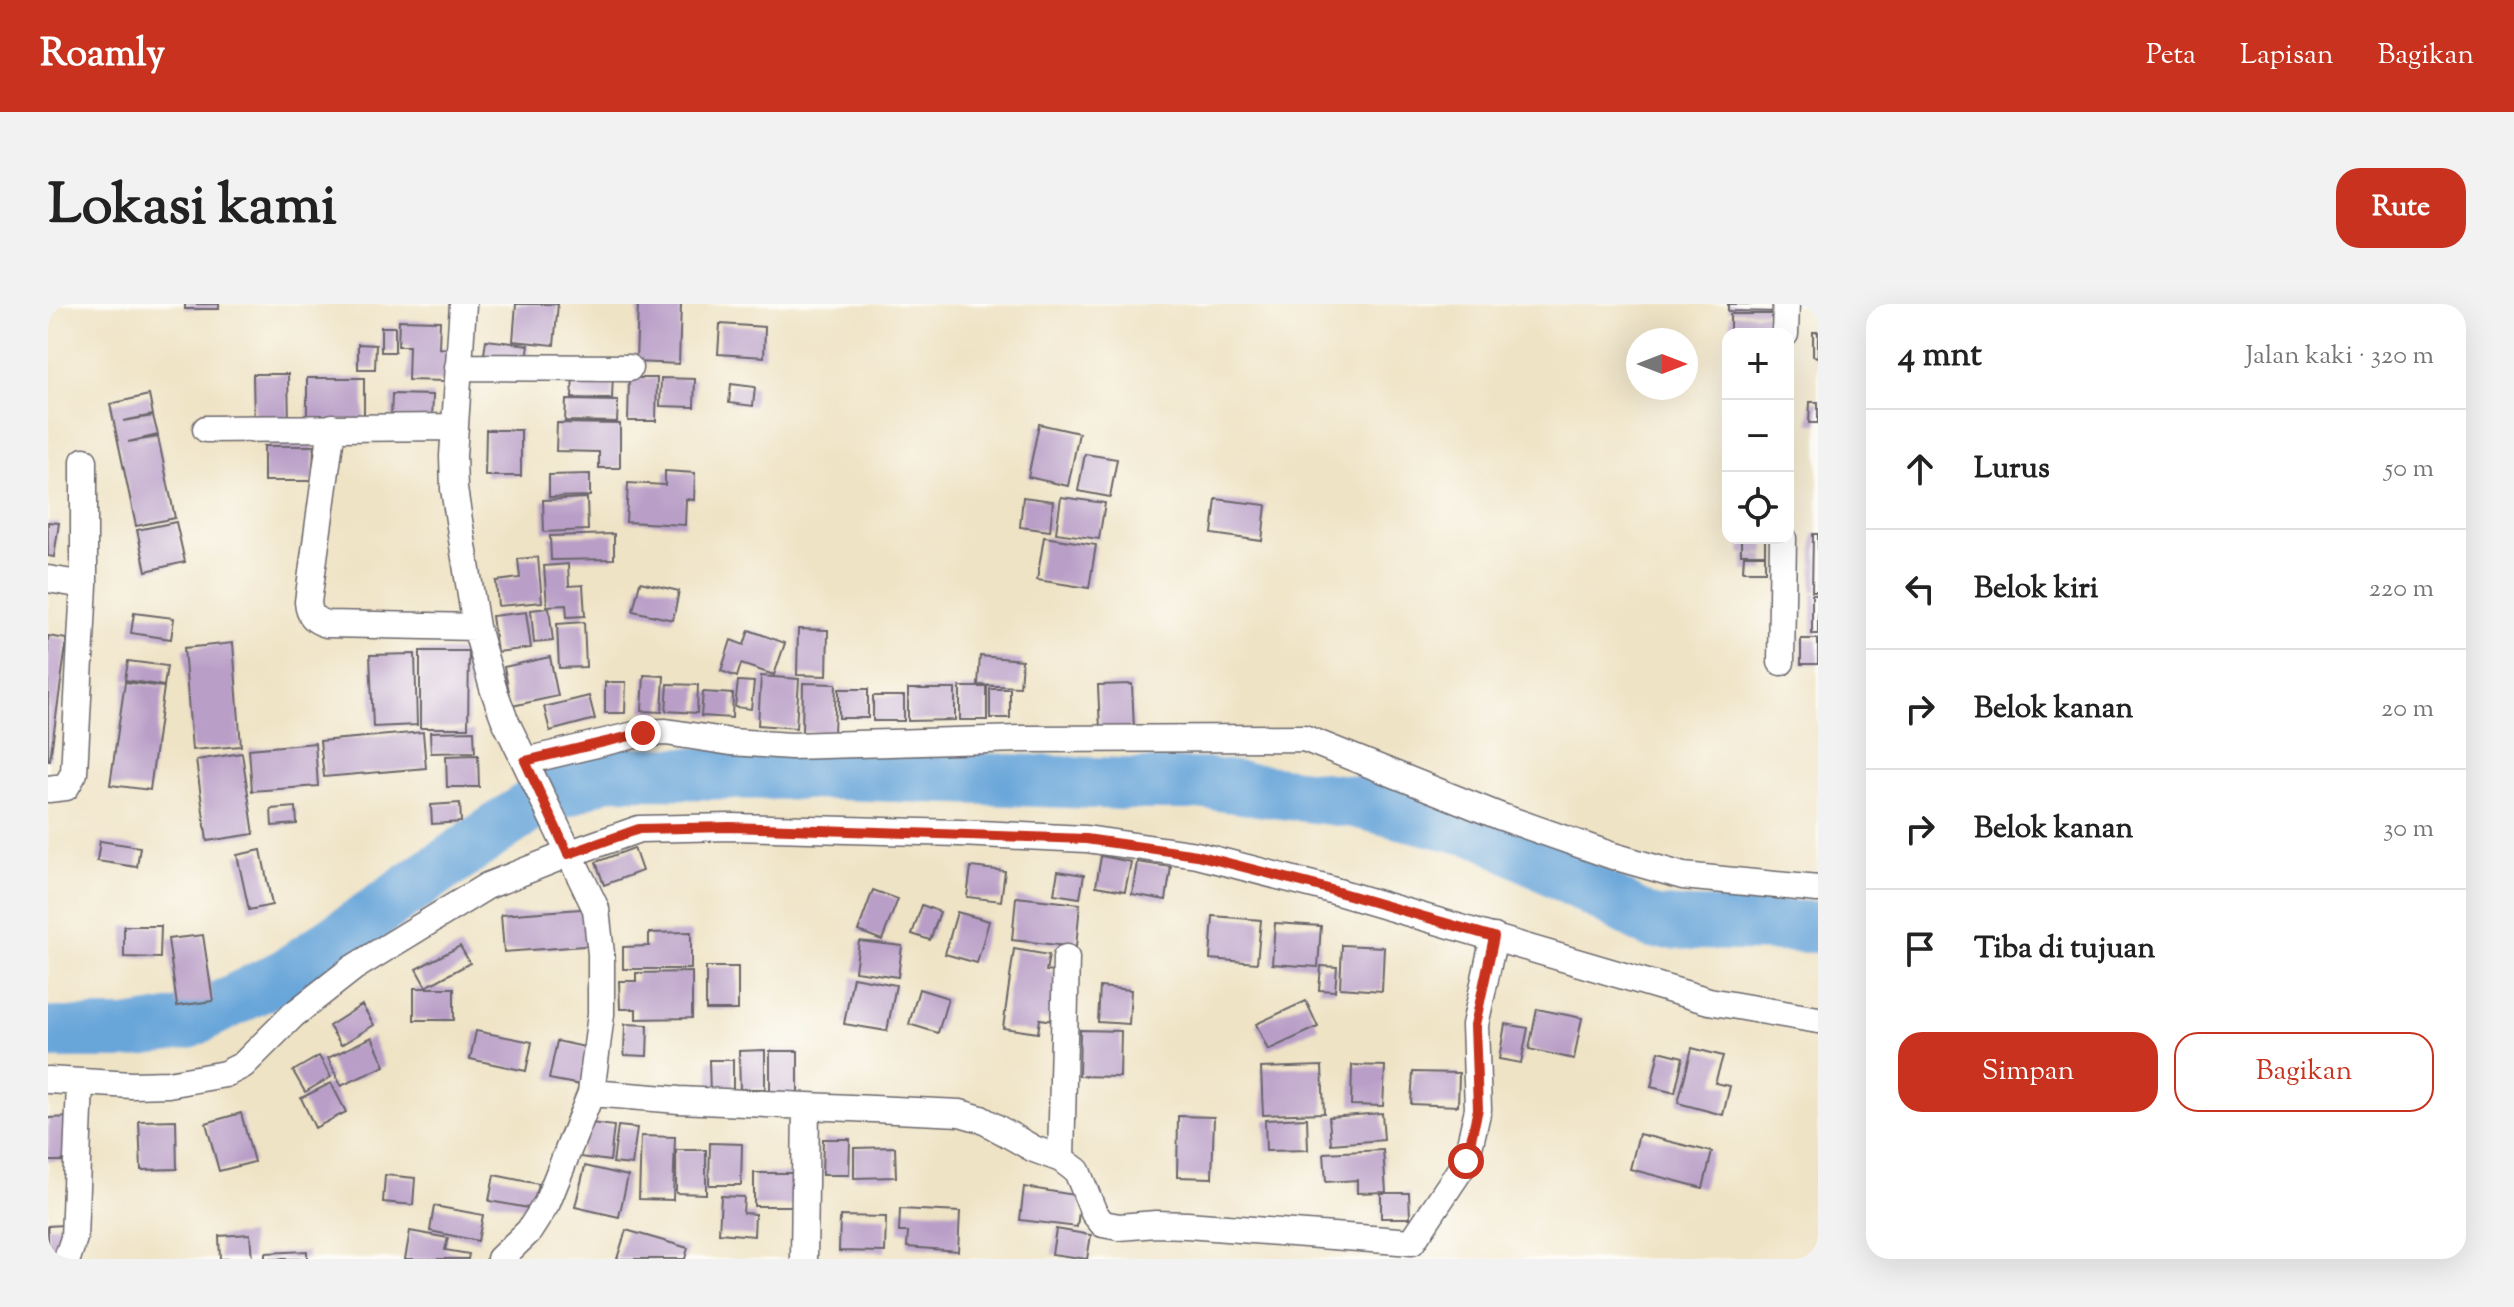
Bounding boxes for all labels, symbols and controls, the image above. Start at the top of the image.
text: Roamly [40,29,165,83]
text: Peta [2146,36,2196,76]
text: Lapisan [2240,36,2334,76]
text: Bagikan [2378,36,2474,76]
text: Lokasi kami [48,168,337,249]
button: Rute [2336,168,2466,248]
north arrow [1626,328,1698,400]
map controls [1722,328,1794,544]
button: + [1722,328,1794,400]
text: 4 mnt [1898,332,1982,381]
text: Jalan kaki · 320 m [2246,338,2434,375]
button: − [1722,400,1794,472]
icon: ahead [1898,447,1942,491]
text: Lurus [1974,448,2050,491]
text: 50 m [2384,451,2434,488]
button: locate [1722,472,1794,544]
icon: left [1898,567,1942,611]
text: Belok kiri [1974,568,2098,611]
text: 220 m [2369,571,2434,608]
icon: right [1898,687,1942,731]
text: Belok kanan [1974,688,2133,731]
text: 20 m [2381,691,2434,728]
route end [625,715,661,751]
icon: right [1898,807,1942,851]
text: Belok kanan [1974,808,2133,851]
text: 30 m [2383,811,2434,848]
icon: arrive [1898,927,1942,971]
text: Tiba di tujuan [1974,928,2155,971]
button: Simpan [1898,1032,2158,1112]
button: Bagikan [2174,1032,2434,1112]
route start [1448,1143,1484,1179]

